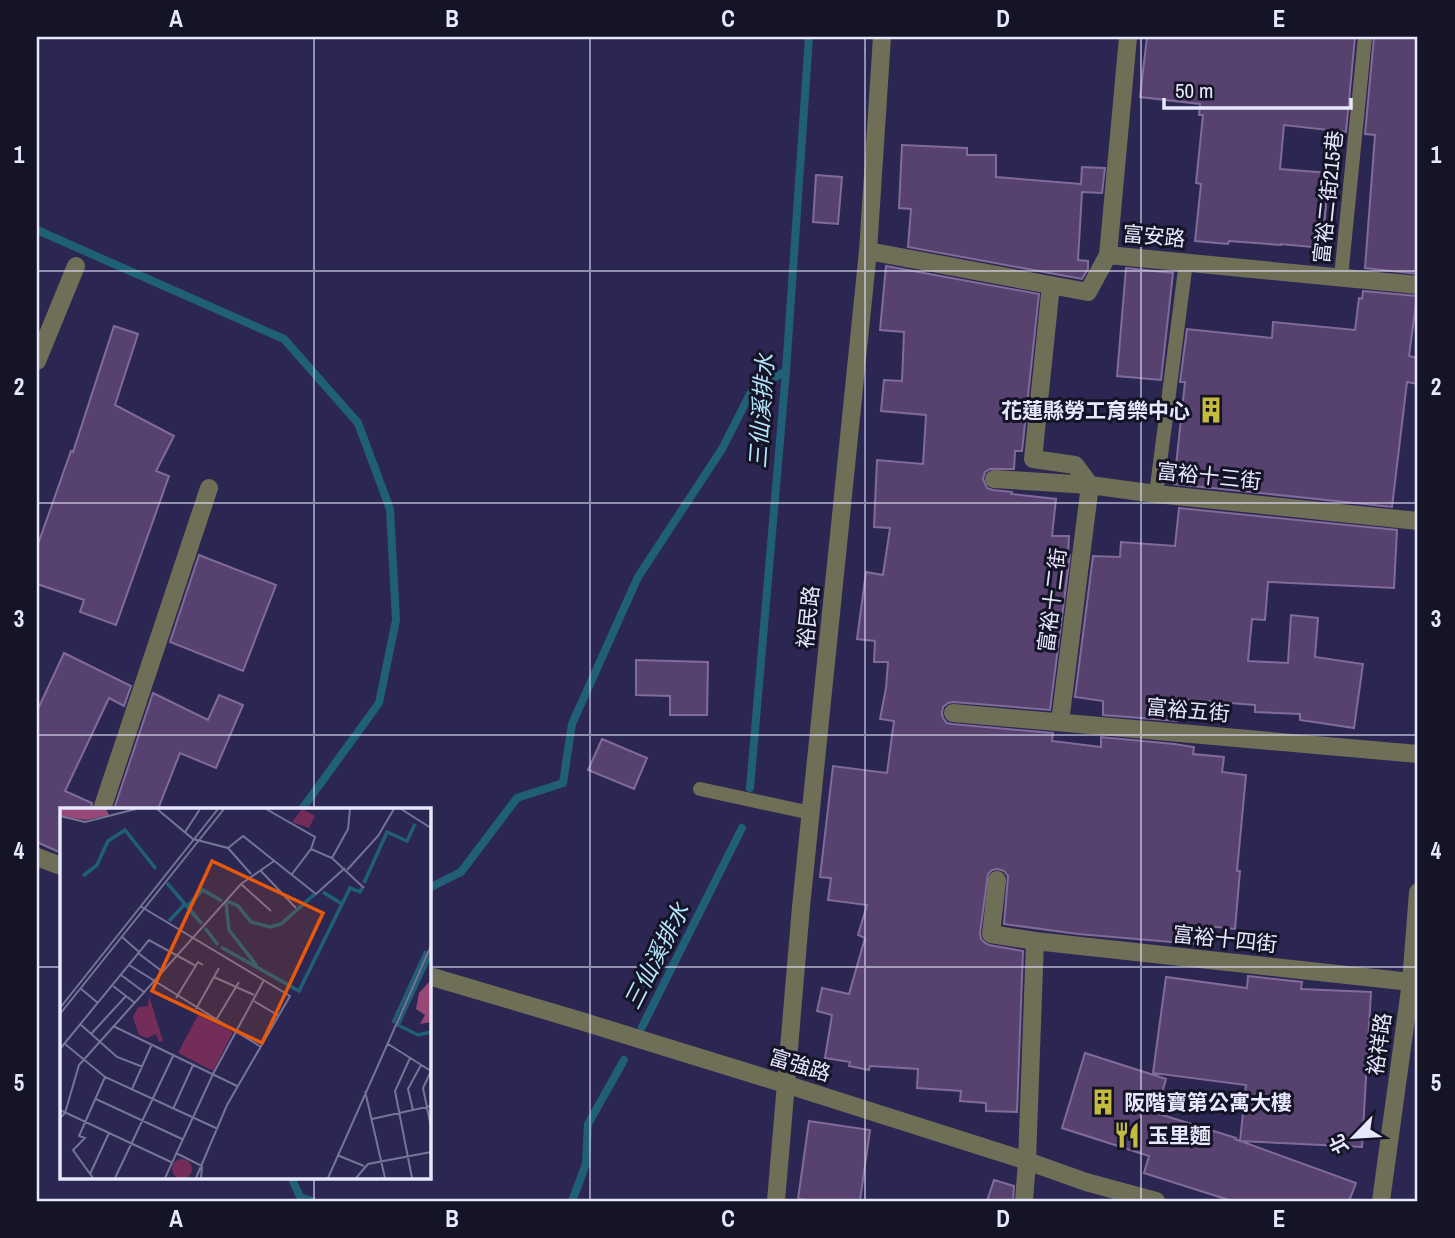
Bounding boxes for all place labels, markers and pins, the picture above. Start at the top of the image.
building icon: 花蓮縣勞工育樂中心 [1196,395,1226,425]
place label: 花蓮縣勞工育樂中心 [1001,396,1190,425]
building icon: 阪階寶第公寓大樓 [1088,1087,1118,1117]
place label: 阪階寶第公寓大樓 [1124,1088,1292,1117]
restaurant icon: 玉里麵 [1112,1120,1142,1150]
place label: 玉里麵 [1148,1121,1211,1150]

